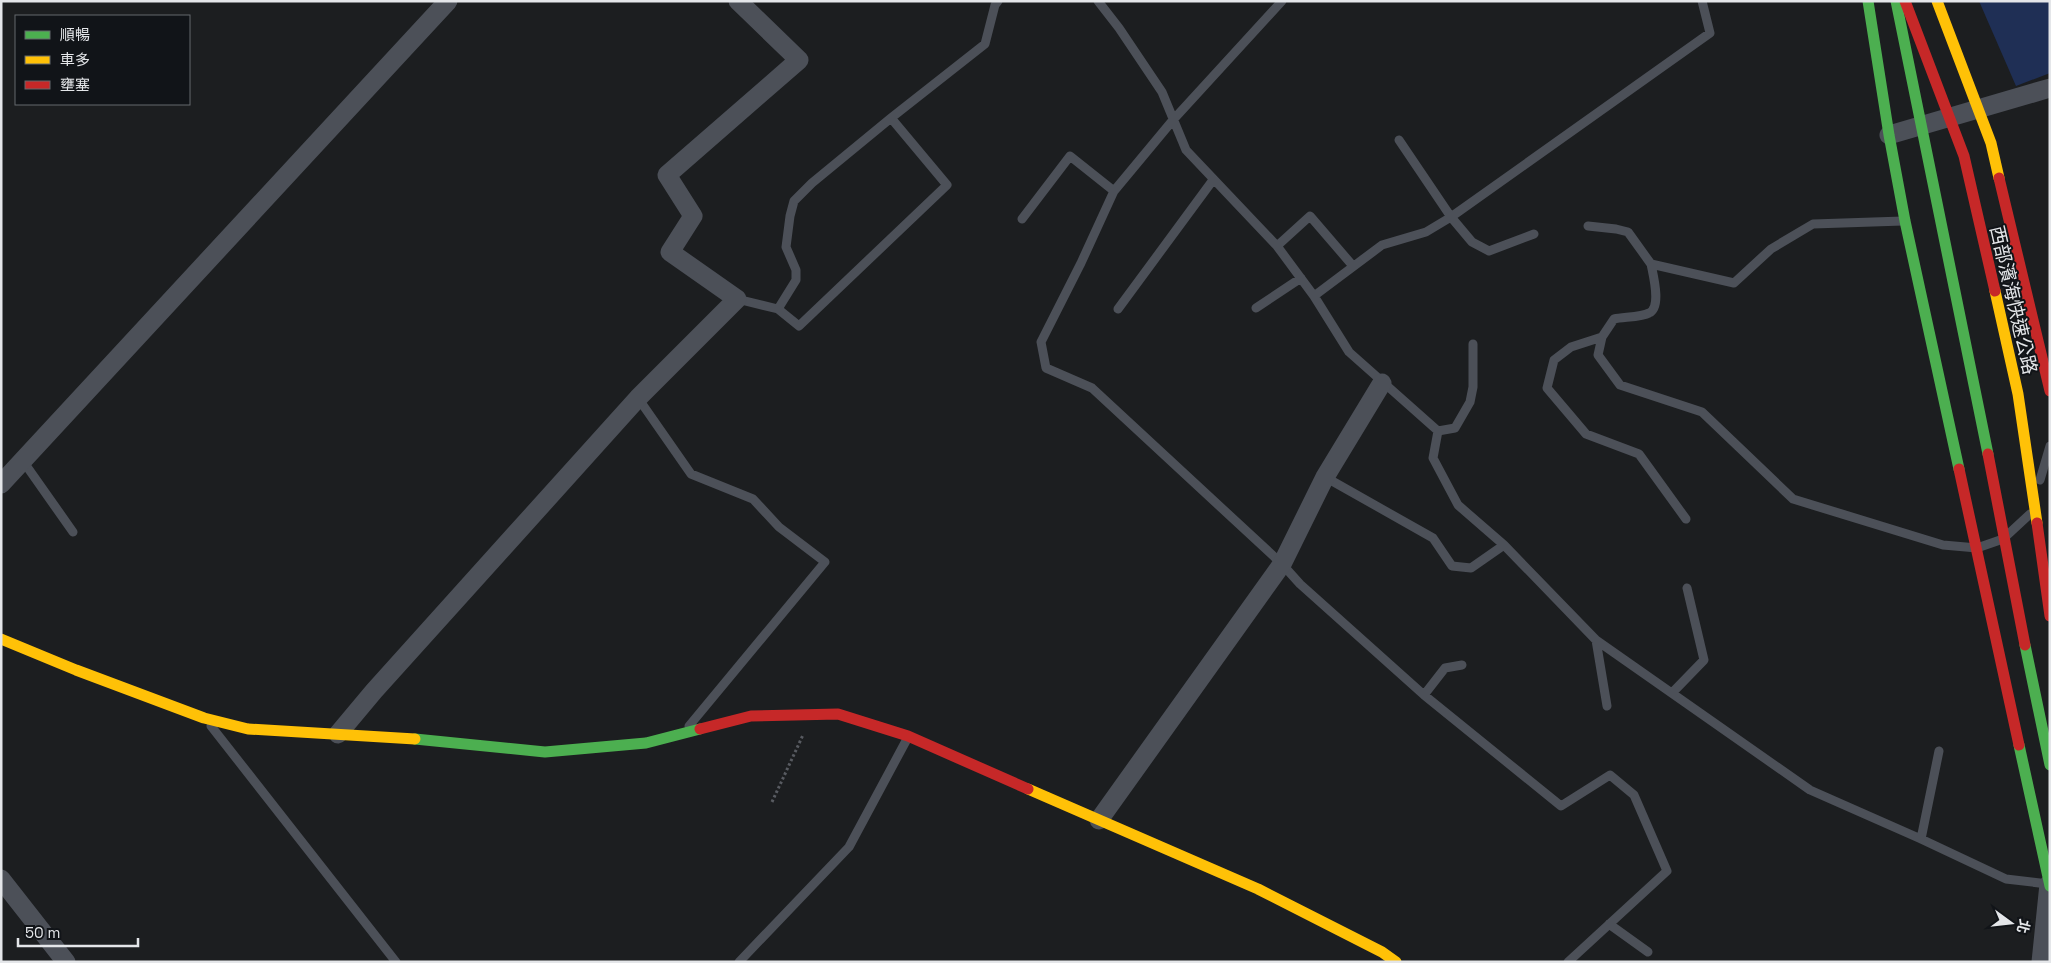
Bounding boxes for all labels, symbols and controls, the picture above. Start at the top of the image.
legend [15,15,190,105]
text: 順暢 [60,25,90,44]
text: 車多 [60,50,90,69]
text: 壅塞 [60,75,90,94]
street label: 西部濱海快速公路 [1984,223,2043,377]
north arrow [1986,898,2036,948]
scale bar [18,916,138,948]
text: 北 [2013,917,2034,935]
text: 50 m [25,923,60,942]

